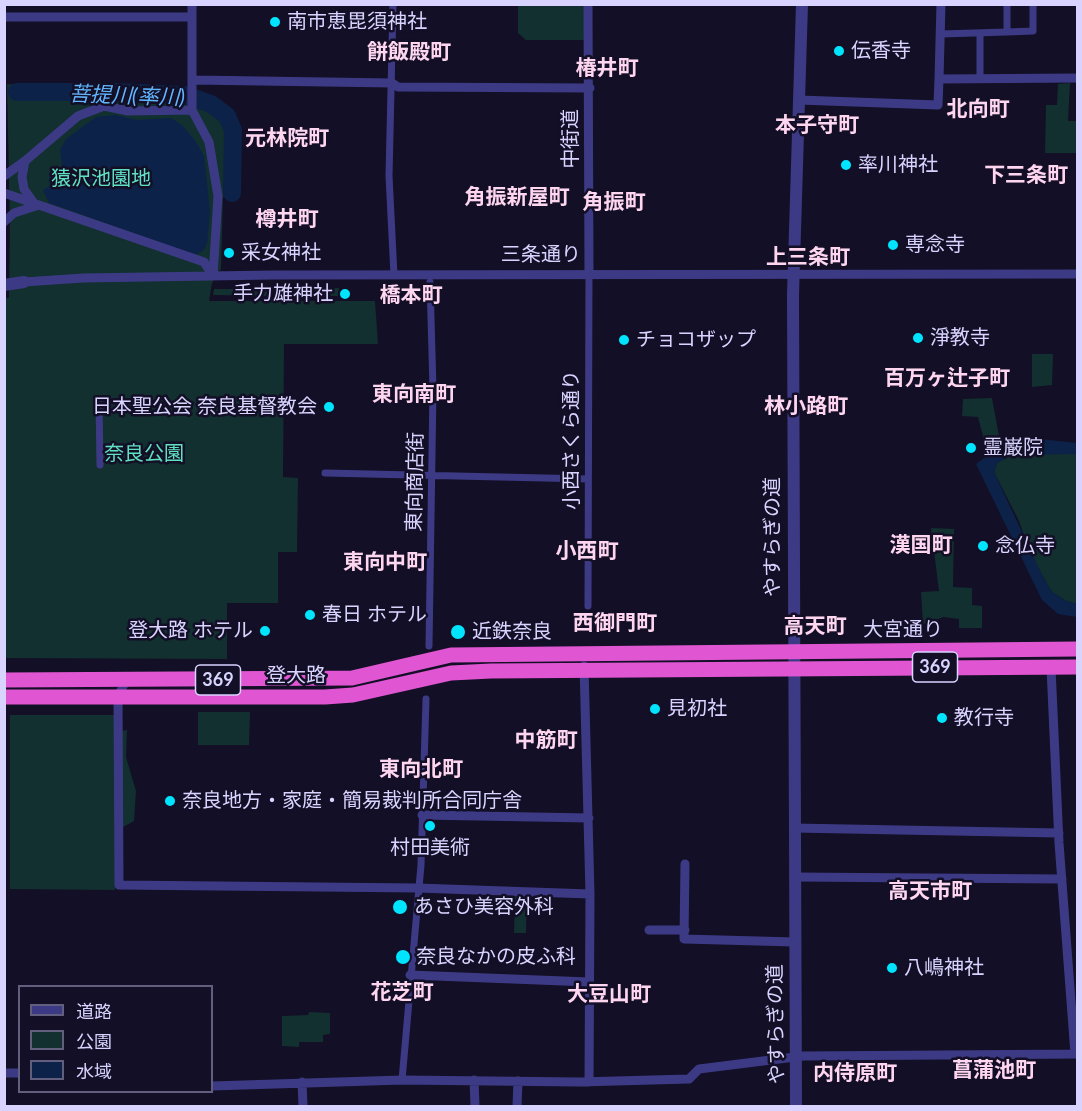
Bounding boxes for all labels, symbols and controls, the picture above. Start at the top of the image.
place label: 南市恵毘須神社 [287,10,427,34]
marker: 南市恵毘須神社 [268,15,282,29]
district label: 餅飯殿町 [367,39,451,65]
place label: 伝香寺 [851,39,911,63]
marker: 伝香寺 [832,44,846,58]
district label: 椿井町 [576,55,638,81]
water label: 菩提川(率川) [69,81,185,111]
district label: 北向町 [947,96,1009,122]
street label: 中街道 [559,109,583,169]
district label: 本子守町 [775,112,859,138]
district label: 元林院町 [245,125,329,151]
place label: 率川神社 [858,153,938,177]
marker: 率川神社 [839,158,853,172]
district label: 下三条町 [984,162,1068,188]
park label: 猿沢池園地 [51,167,151,191]
district label: 角振新屋町 [465,184,569,210]
district label: 角振町 [583,189,645,215]
district label: 樽井町 [256,206,318,232]
place label: 専念寺 [905,233,965,257]
marker: 専念寺 [886,238,900,252]
place label: 采女神社 [241,241,321,265]
street label: 三条通り [501,243,581,267]
district label: 上三条町 [766,244,850,270]
marker: 采女神社 [222,246,236,260]
place label: 手力雄神社 [233,282,333,306]
district label: 橋本町 [380,282,442,308]
marker: 手力雄神社 [338,287,352,301]
place label: 淨教寺 [930,326,990,350]
place label: チョコザップ [636,328,756,352]
marker: 淨教寺 [911,331,925,345]
marker: チョコザップ [617,333,631,347]
district label: 百万ヶ辻子町 [884,365,1010,391]
street label: 小西さくら通り [560,370,584,510]
district label: 東向南町 [372,381,456,407]
district label: 林小路町 [764,393,848,419]
place label: 日本聖公会 奈良基督教会 [92,395,317,419]
marker: 日本聖公会 奈良基督教会 [322,400,336,414]
street label: 東向商店街 [402,432,428,532]
place label: 霊巌院 [983,436,1043,460]
marker: 霊巌院 [964,441,978,455]
park label: 奈良公園 [104,442,184,466]
street label: やすらぎの道 [761,477,785,597]
district label: 漢国町 [890,532,952,558]
place label: 念仏寺 [995,534,1055,558]
district label: 小西町 [556,538,618,564]
marker: 念仏寺 [976,539,990,553]
district label: 東向中町 [343,549,427,575]
place label: 春日 ホテル [322,603,427,627]
marker: 春日 ホテル [303,608,317,622]
district label: 西御門町 [573,610,657,636]
district label: 高天町 [784,613,846,639]
street label: 大宮通り [863,618,943,642]
place label: 登大路 ホテル [128,619,253,643]
place label: 近鉄奈良 [472,620,552,644]
marker: 近鉄奈良 [449,623,467,641]
marker: 登大路 ホテル [258,624,272,638]
road number: 369 [912,652,958,682]
street label: 登大路 [266,664,326,688]
road number: 369 [196,665,240,695]
place label: 見初社 [667,697,727,721]
marker: 見初社 [648,702,662,716]
place label: 教行寺 [954,706,1014,730]
marker: 教行寺 [935,711,949,725]
district label: 中筋町 [515,727,577,753]
district label: 東向北町 [379,756,463,782]
place label: 奈良地方・家庭・簡易裁判所合同庁舎 [182,789,522,813]
marker: 奈良地方・家庭・簡易裁判所合同庁舎 [163,794,177,808]
marker: 村田美術 [423,819,437,833]
place label: 村田美術 [390,836,470,860]
district label: 高天市町 [888,878,972,904]
place label: あさひ美容外科 [414,895,554,919]
marker: あさひ美容外科 [391,898,409,916]
place label: 奈良なかの皮ふ科 [416,945,576,969]
marker: 奈良なかの皮ふ科 [394,948,412,966]
place label: 八嶋神社 [904,956,984,980]
marker: 八嶋神社 [885,961,899,975]
street label: やすらぎの道 [763,964,789,1084]
district label: 花芝町 [371,979,433,1005]
district label: 大豆山町 [567,981,651,1007]
legend [18,985,213,1093]
text: 道路 [76,1000,112,1022]
text: 公園 [76,1030,112,1052]
district label: 菖蒲池町 [952,1057,1036,1083]
text: 水域 [76,1060,112,1082]
district label: 内侍原町 [813,1060,897,1086]

